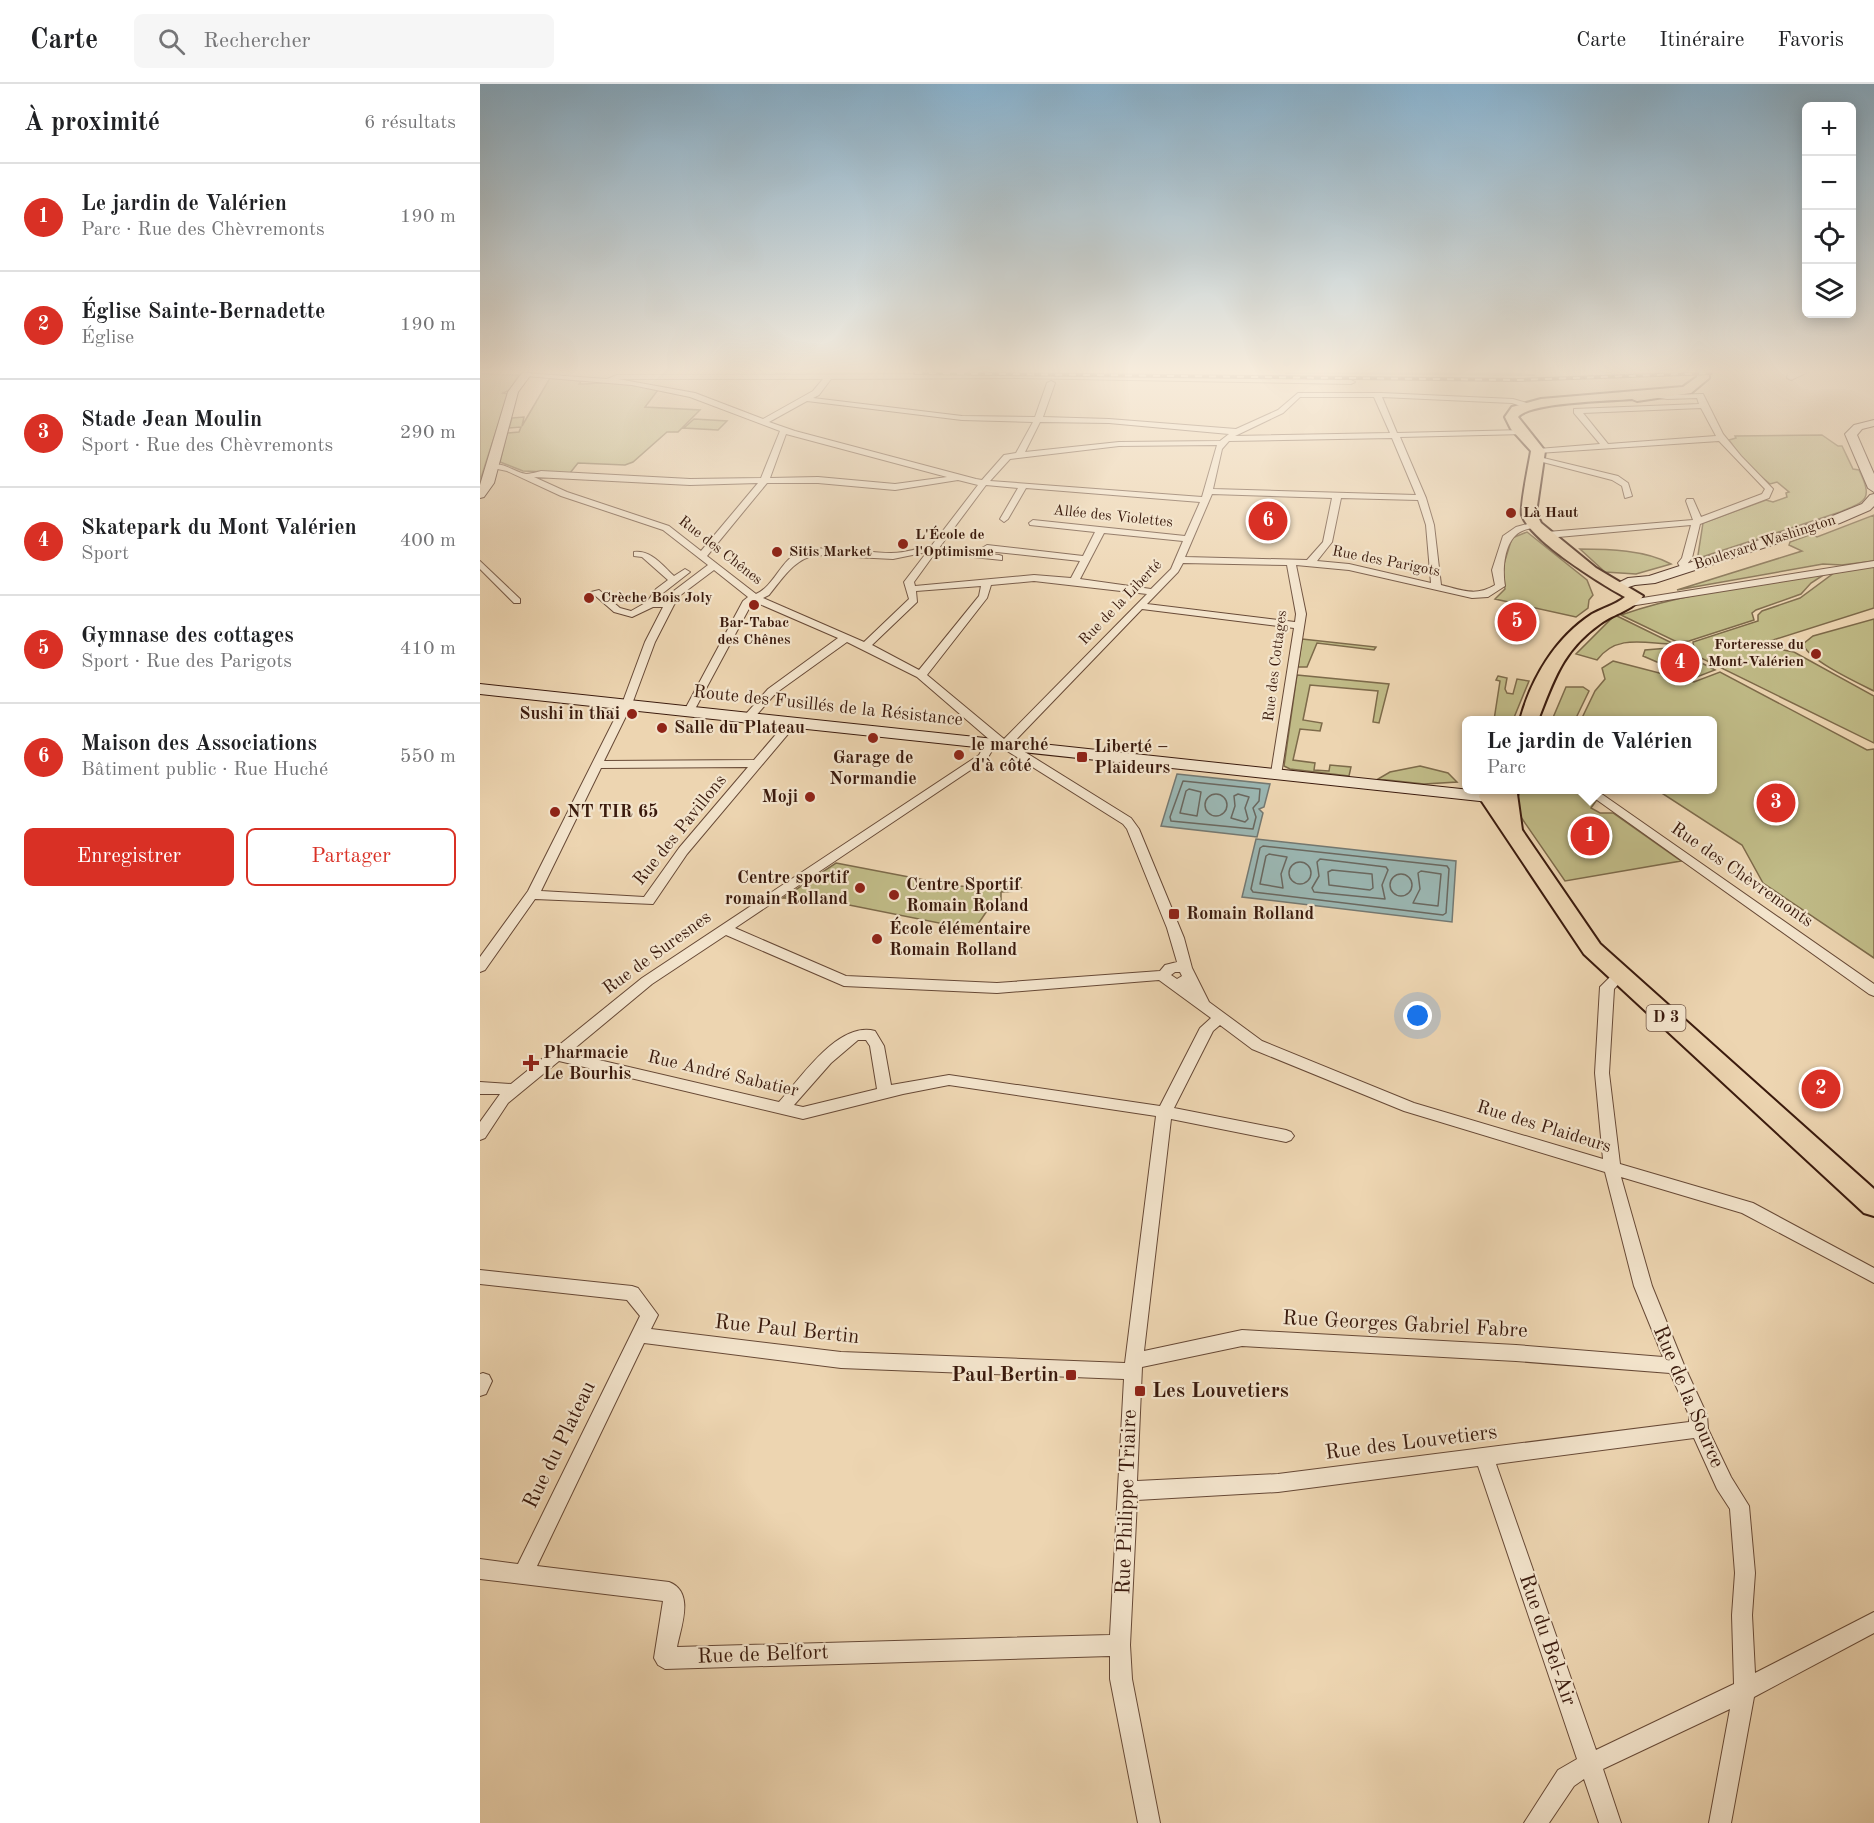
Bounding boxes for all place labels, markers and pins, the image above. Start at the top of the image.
pin: 6 [1248,498,1288,544]
marker: Là Haut [1504,506,1518,520]
place label: Là Haut [1523,506,1579,521]
place label: L'École de l'Optimisme [915,525,994,560]
marker: L'École de l'Optimisme [896,537,910,551]
marker: Sitis Market [770,545,784,559]
place label: Sitis Market [789,545,872,560]
marker: Crèche Bois Joly [582,591,596,605]
place label: Crèche Bois Joly [601,591,713,606]
marker: Bar-Tabac des Chênes [747,598,761,612]
pin: 5 [1498,600,1536,644]
place label: Bar-Tabac des Chênes [717,616,791,648]
place label: Forteresse du Mont-Valérien [1708,638,1804,670]
pin: 4 [1660,640,1700,686]
marker: Forteresse du Mont-Valérien [1809,647,1823,661]
place label: Sushi in thai [519,705,620,723]
marker: Sushi in thai [625,707,639,721]
place label: Salle du Plateau [674,719,805,737]
marker: Salle du Plateau [655,721,669,735]
marker: Garage de Normandie [866,731,880,745]
place label: le marché d'à côté [971,736,1048,775]
place label: Liberté – Plaideurs [1094,738,1171,777]
marker: le marché d'à côté [952,748,966,762]
place label: Garage de Normandie [829,749,917,788]
marker: Liberté – Plaideurs [1075,750,1089,764]
pin: 3 [1756,780,1796,826]
place label: Moji [762,788,798,806]
marker: Moji [803,790,817,804]
place label: NT TIR 65 [567,803,659,821]
marker: NT TIR 65 [548,805,562,819]
pin: 1 [1570,814,1610,858]
place label: Centre sportif romain Rolland [725,869,850,908]
place label: Centre Sportif Romain Roland [906,876,1029,915]
marker: Centre sportif romain Rolland [853,881,867,895]
marker: Centre Sportif Romain Roland [887,888,901,902]
place label: Romain Rolland [1186,905,1315,923]
marker: Romain Rolland [1167,907,1181,921]
place label: École élémentaire Romain Rolland [889,916,1031,959]
marker: École élémentaire Romain Rolland [870,932,884,946]
place label: Pharmacie Le Bourhis [543,1044,632,1083]
marker: Pharmacie Le Bourhis [524,1056,538,1070]
pin: 2 [1802,1066,1840,1112]
place label: Paul Bertin [951,1365,1059,1386]
marker: Paul Bertin [1064,1368,1078,1382]
place label: Les Louvetiers [1152,1381,1289,1402]
marker: Les Louvetiers [1133,1384,1147,1398]

